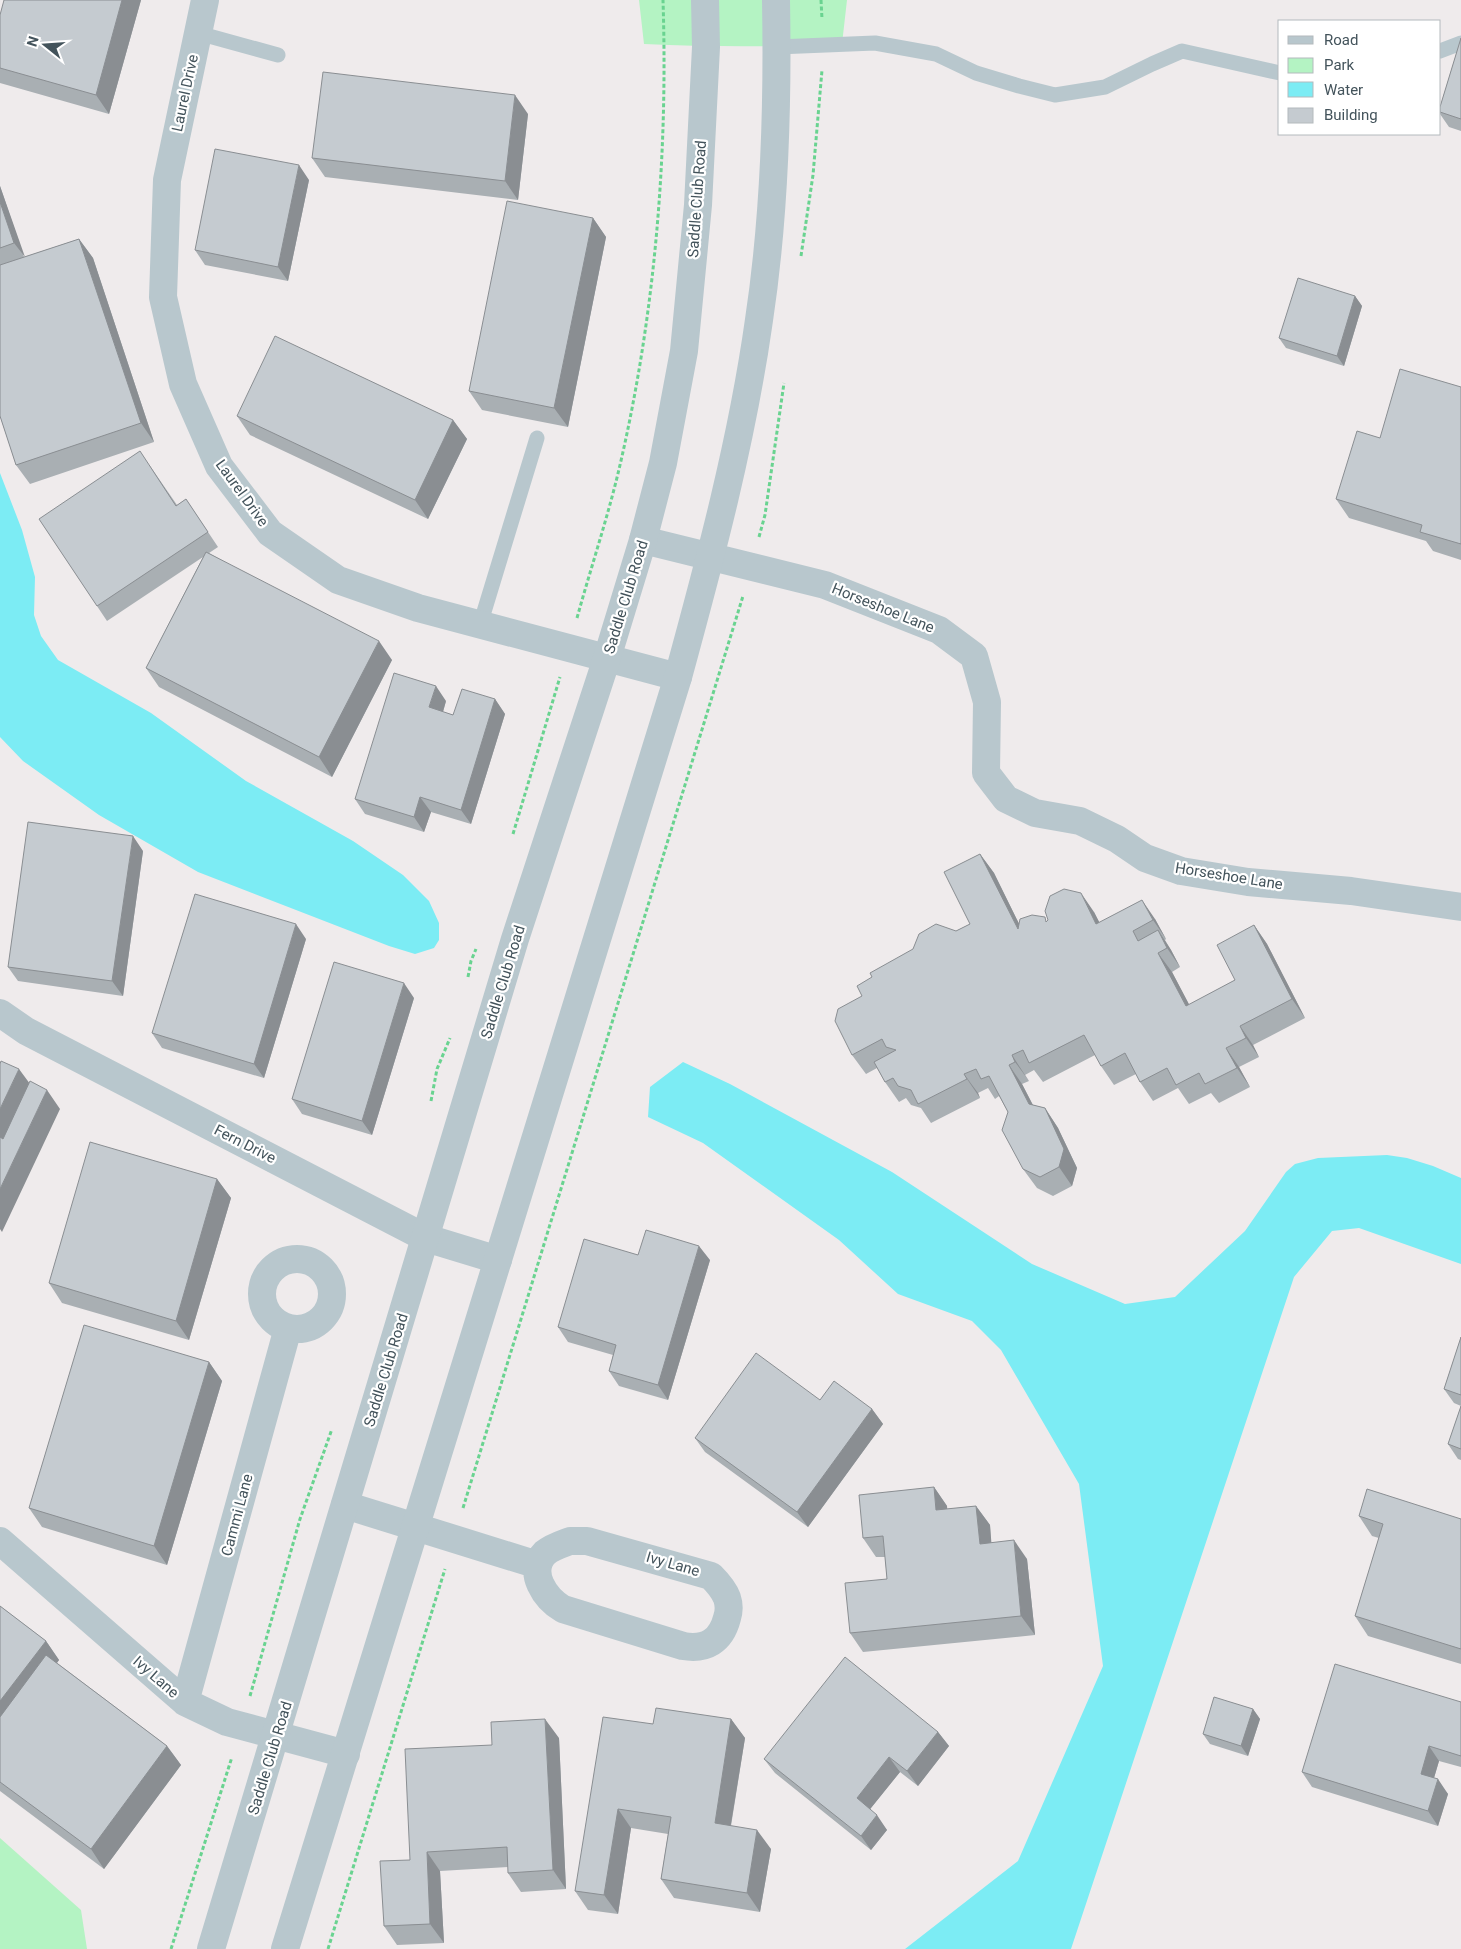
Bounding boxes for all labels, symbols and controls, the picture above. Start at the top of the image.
north arrow [20,20,70,70]
legend [1278,20,1441,135]
text: Road [1324,31,1358,49]
text: N [23,34,42,48]
street label: Laurel Drive [168,53,202,133]
text: Park [1324,56,1355,74]
text: Water [1324,81,1363,99]
text: Building [1324,106,1378,124]
street label: Saddle Club Road [684,140,710,258]
street label: Laurel Drive [212,456,272,530]
street label: Saddle Club Road [600,538,652,656]
street label: Horseshoe Lane [829,579,937,637]
street label: Horseshoe Lane [1174,859,1284,893]
street label: Saddle Club Road [477,923,529,1041]
street label: Fern Drive [211,1121,279,1167]
street label: Saddle Club Road [360,1311,412,1429]
street label: Cammi Lane [217,1472,257,1558]
street label: Ivy Lane [644,1548,702,1580]
street label: Ivy Lane [129,1652,183,1702]
street label: Saddle Club Road [244,1699,296,1817]

